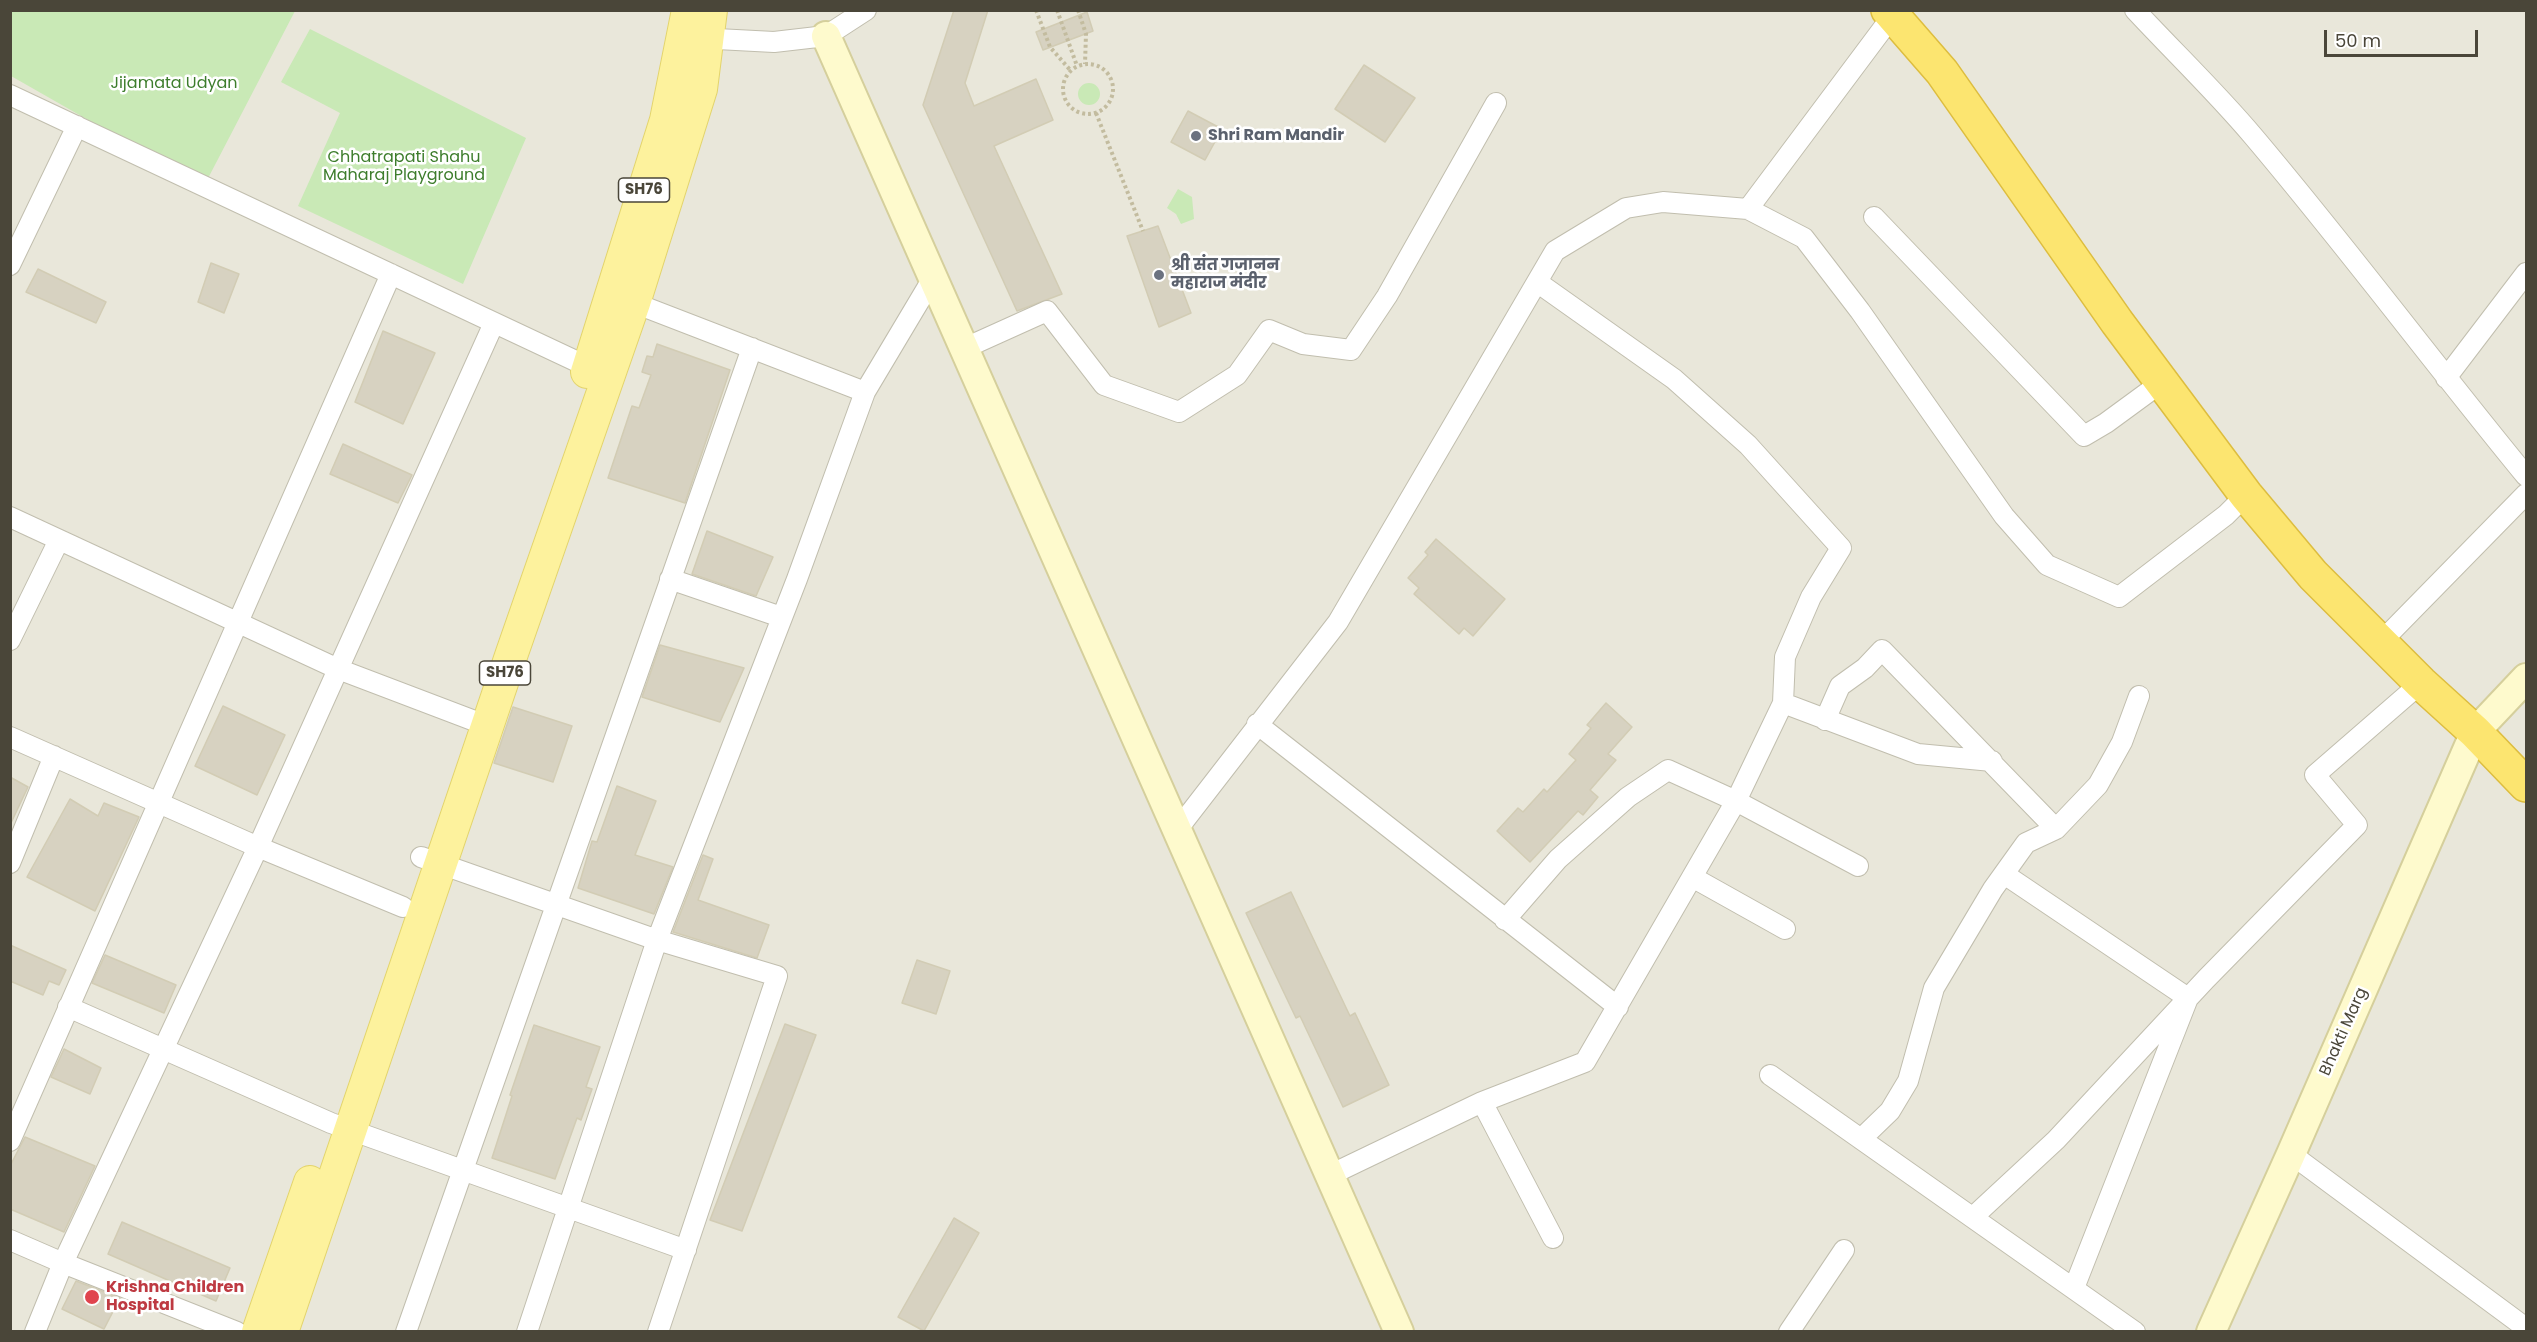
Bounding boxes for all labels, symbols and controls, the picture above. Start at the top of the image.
scale bar [2327,18,2482,56]
text: 50 m [2335,28,2381,53]
park label: Jijamata Udyan [110,74,238,94]
place label: Shri Ram Mandir [1208,126,1344,146]
marker: Shri Ram Mandir [1189,129,1203,143]
park label: Chhatrapati Shahu Maharaj Playground [323,148,485,186]
road number: SH76 [618,178,670,202]
place label: श्री संंत गजानन महाराज मंदीर [1171,256,1279,294]
marker: श्री संंत गजानन महाराज मंदीर [1152,268,1166,282]
road number: SH76 [480,661,530,685]
street label: Bhakti Marg [2316,985,2372,1079]
place label: Krishna Children Hospital [106,1278,244,1316]
marker: Krishna Children Hospital [83,1288,101,1306]

